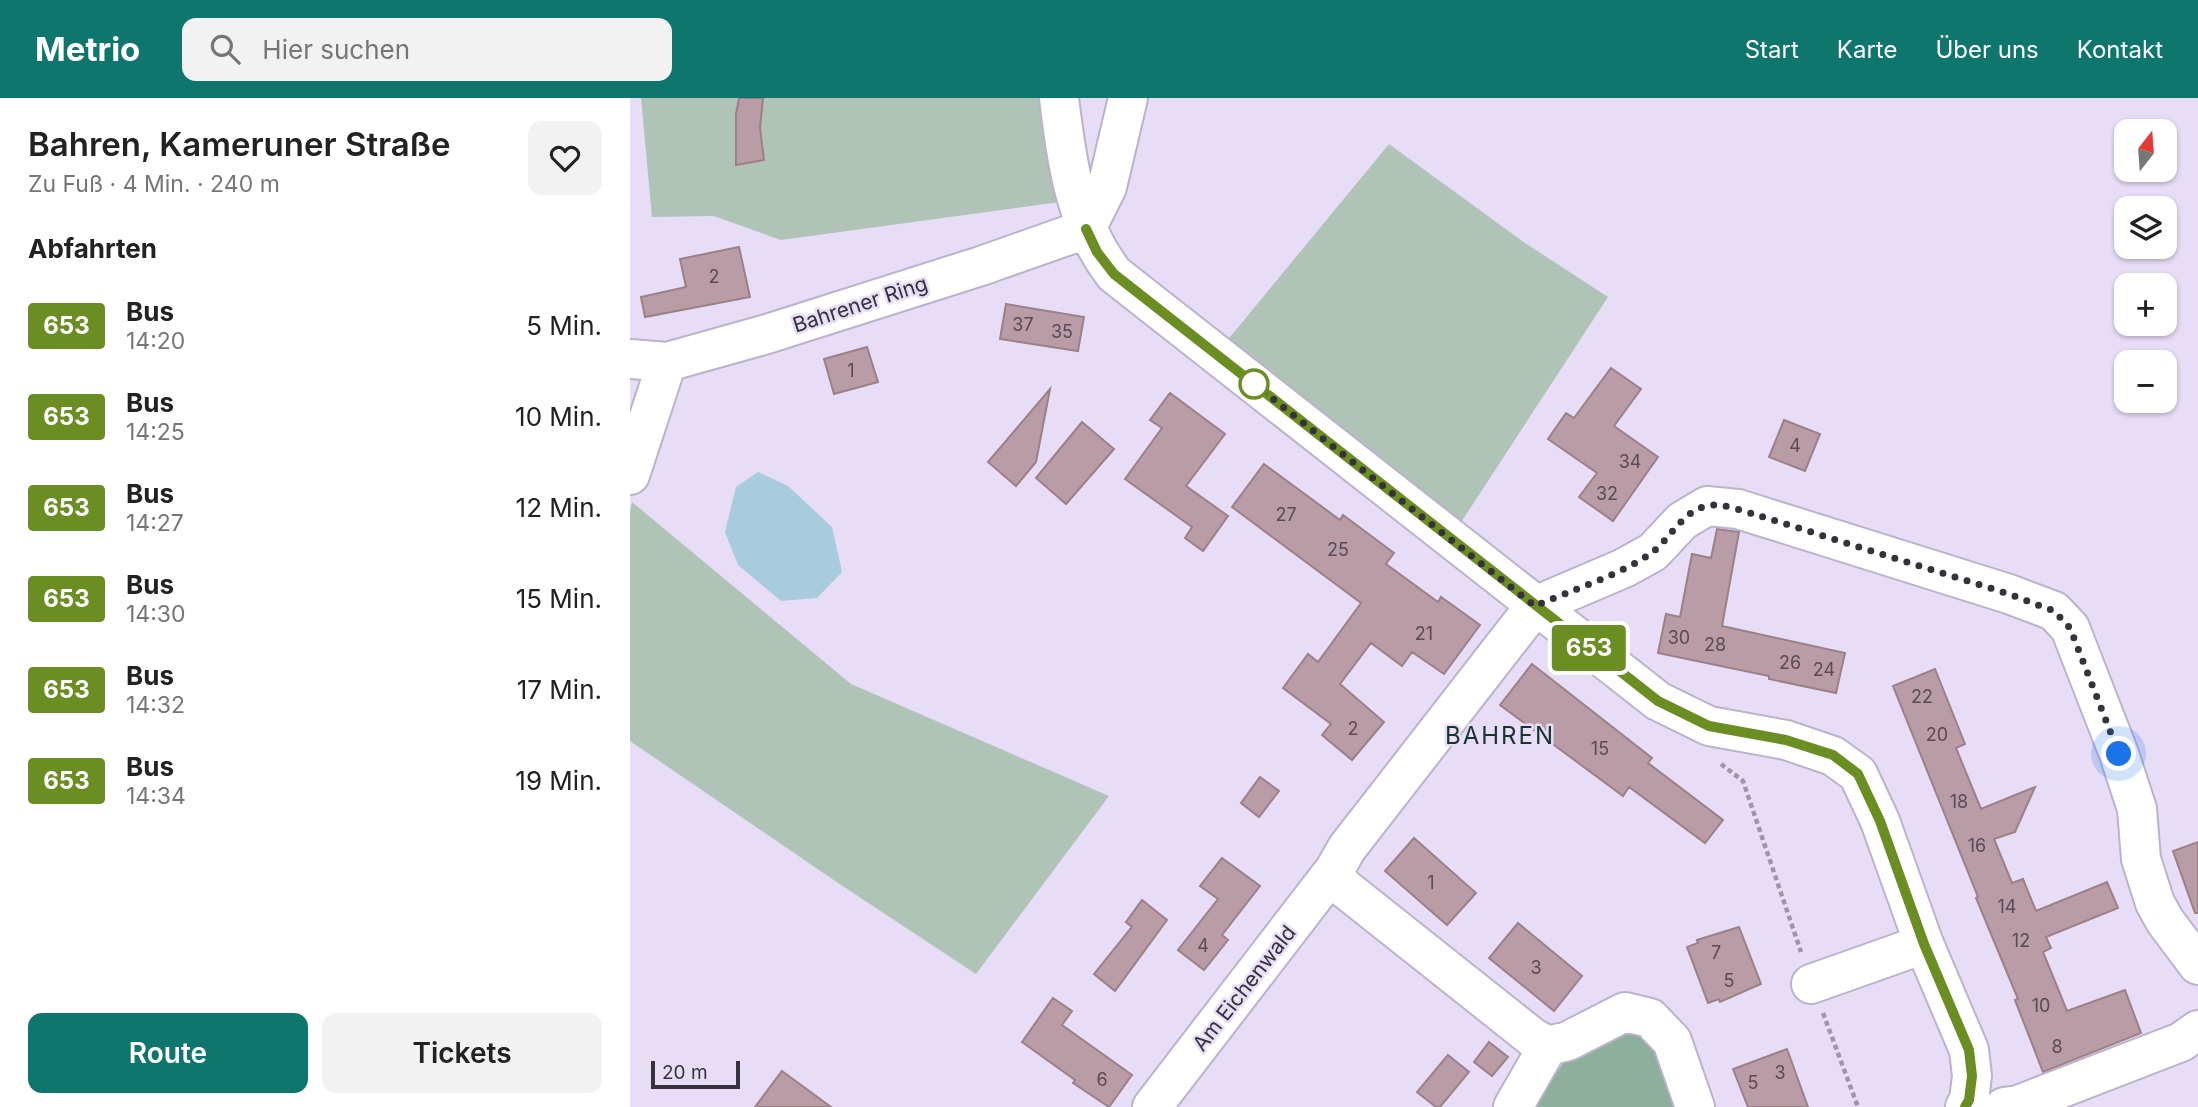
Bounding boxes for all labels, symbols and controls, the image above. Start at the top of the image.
search box [182,18,672,81]
text: Metrio [35,29,140,69]
icon: search [206,30,244,68]
text: Hier suchen [262,34,410,65]
text: Start [1745,35,1799,64]
text: Karte [1837,35,1897,64]
text: Über uns [1935,35,2039,64]
text: Kontakt [2077,35,2163,64]
north arrow [2114,119,2177,182]
map controls [2114,119,2177,413]
button: heart [528,121,602,195]
text: Bahren, Kameruner Straße [28,124,451,164]
text: Zu Fuß · 4 Min. · 240 m [28,170,280,198]
button: layers [2114,196,2177,259]
text: Abfahrten [28,233,157,264]
house number: 2 [709,266,719,287]
street label: Bahrener Ring [790,270,930,338]
button: + [2114,273,2177,336]
text: Bus [126,296,174,327]
text: 5 Min. [526,310,602,341]
text: 653 [43,311,90,340]
house number: 37 [1012,314,1034,335]
house number: 35 [1051,321,1073,342]
text: 14:20 [126,327,185,355]
button: − [2114,350,2177,413]
house number: 1 [847,360,855,381]
unlabelled marker [1239,369,1269,399]
text: Bus [126,387,174,418]
text: 10 Min. [515,401,602,432]
text: 653 [43,402,90,431]
text: 14:25 [126,418,185,446]
house number: 4 [1789,435,1801,456]
house number: 34 [1619,451,1641,472]
text: Bus [126,478,174,509]
house number: 32 [1596,483,1618,504]
text: 12 Min. [516,492,602,523]
text: 653 [43,493,90,522]
house number: 27 [1275,504,1297,525]
text: 14:27 [126,509,184,537]
house number: 25 [1327,539,1349,560]
text: Bus [126,569,174,600]
text: 15 Min. [516,583,602,614]
text: 653 [43,584,90,613]
text: 14:30 [126,600,186,628]
house number: 21 [1415,623,1433,644]
line badge: 653 [1549,625,1629,671]
house number: 30 [1668,627,1690,648]
text: 653 [1566,633,1612,662]
house number: 28 [1704,634,1726,655]
house number: 26 [1779,652,1801,673]
house number: 24 [1813,659,1835,680]
text: Bus [126,660,174,691]
text: 17 Min. [517,674,602,705]
text: 653 [43,675,90,704]
house number: 22 [1911,686,1933,707]
text: 14:32 [126,691,185,719]
house number: 2 [1348,718,1358,739]
district label: BAHREN [1445,721,1555,750]
house number: 20 [1926,724,1948,745]
your location [2101,736,2136,771]
house number: 15 [1591,738,1609,759]
text: Bus [126,751,174,782]
text: 19 Min. [515,765,602,796]
text: 653 [43,766,90,795]
text: 14:34 [126,782,186,810]
house number: 18 [1950,791,1968,812]
house number: 16 [1968,835,1986,856]
house number: 1 [1427,872,1435,893]
house number: 14 [1998,896,2016,917]
street label: Am Eichenwald [1187,920,1301,1056]
house number: 12 [2012,930,2030,951]
house number: 4 [1197,935,1209,956]
house number: 7 [1711,942,1721,963]
house number: 3 [1530,957,1542,978]
house number: 5 [1724,970,1734,991]
house number: 10 [2032,995,2050,1016]
button: Route [28,1013,308,1093]
button: Tickets [322,1013,602,1093]
house number: 8 [2051,1036,2063,1057]
scale bar [651,1058,740,1090]
text: 20 m [662,1061,708,1084]
house number: 3 [1774,1062,1786,1083]
house number: 6 [1096,1069,1108,1090]
house number: 5 [1748,1072,1758,1093]

